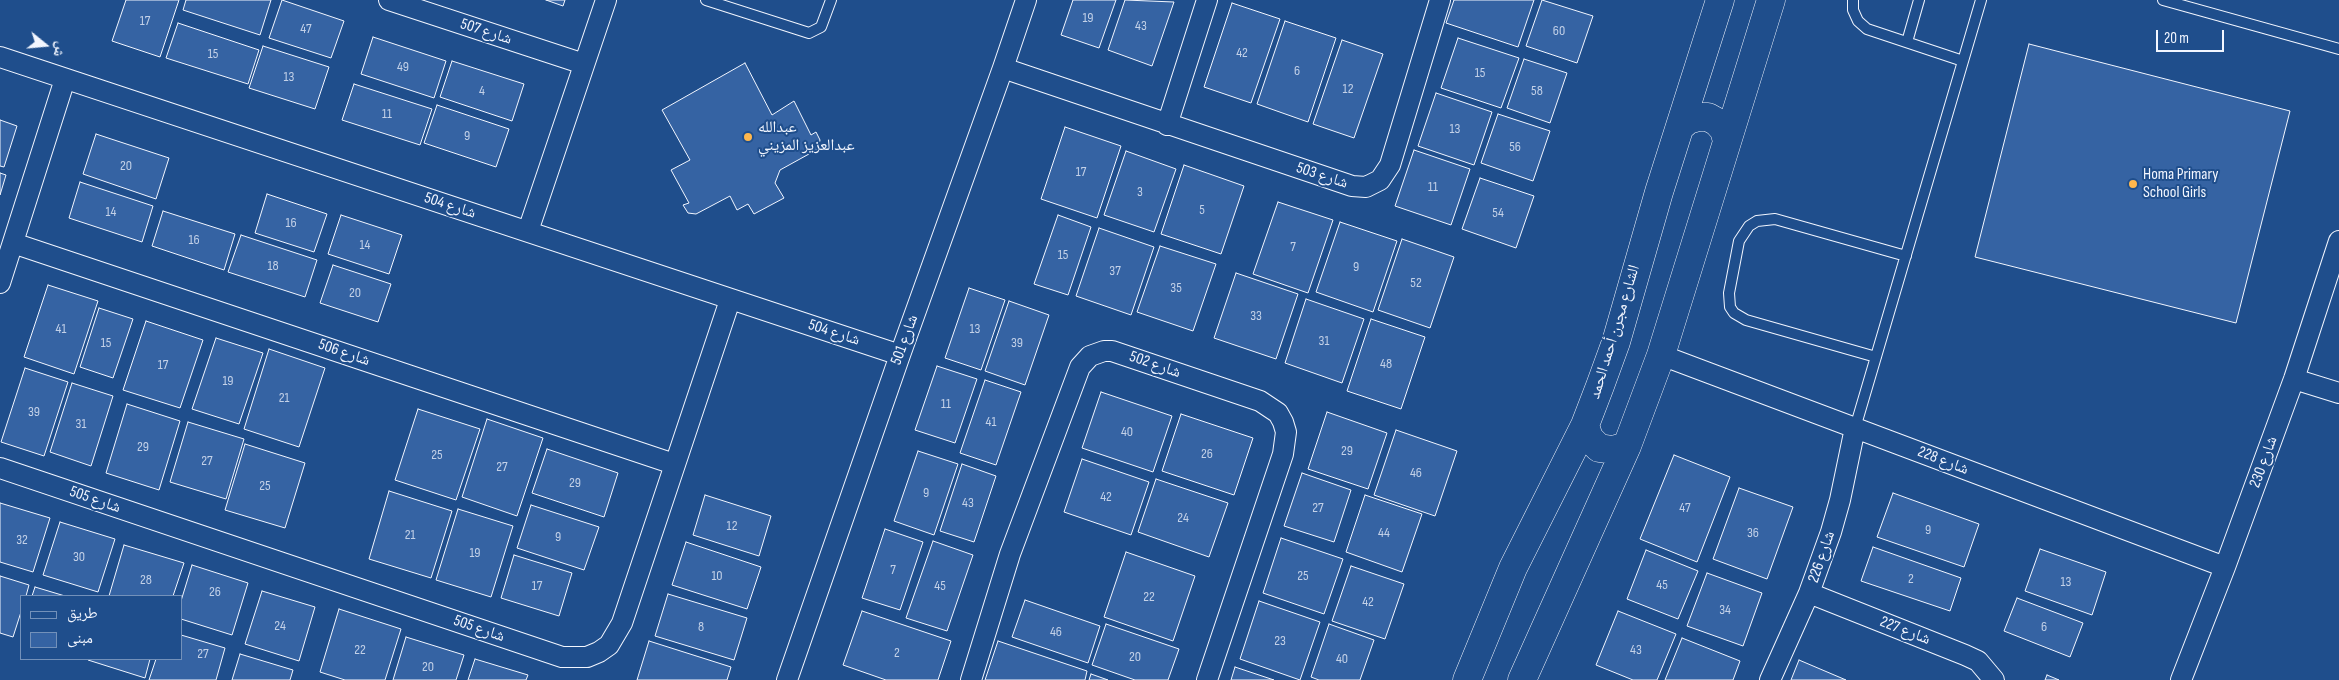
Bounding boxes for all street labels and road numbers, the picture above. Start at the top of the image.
street label: شارع 507 [458,15,514,49]
street label: شارع 503 [1294,159,1350,193]
street label: شارع 504 [422,189,478,223]
street label: الشارع مجرن أحمد الحمد [1585,263,1645,401]
street label: شارع 501 [887,312,923,368]
street label: شارع 504 [806,316,862,350]
street label: شارع 506 [316,335,372,371]
street label: شارع 502 [1127,347,1183,383]
street label: شارع 230 [2246,434,2282,490]
street label: شارع 228 [1915,443,1971,479]
street label: شارع 505 [67,482,123,518]
street label: شارع 226 [1804,529,1840,585]
street label: شارع 505 [451,611,507,647]
street label: شارع 227 [1877,613,1933,649]

